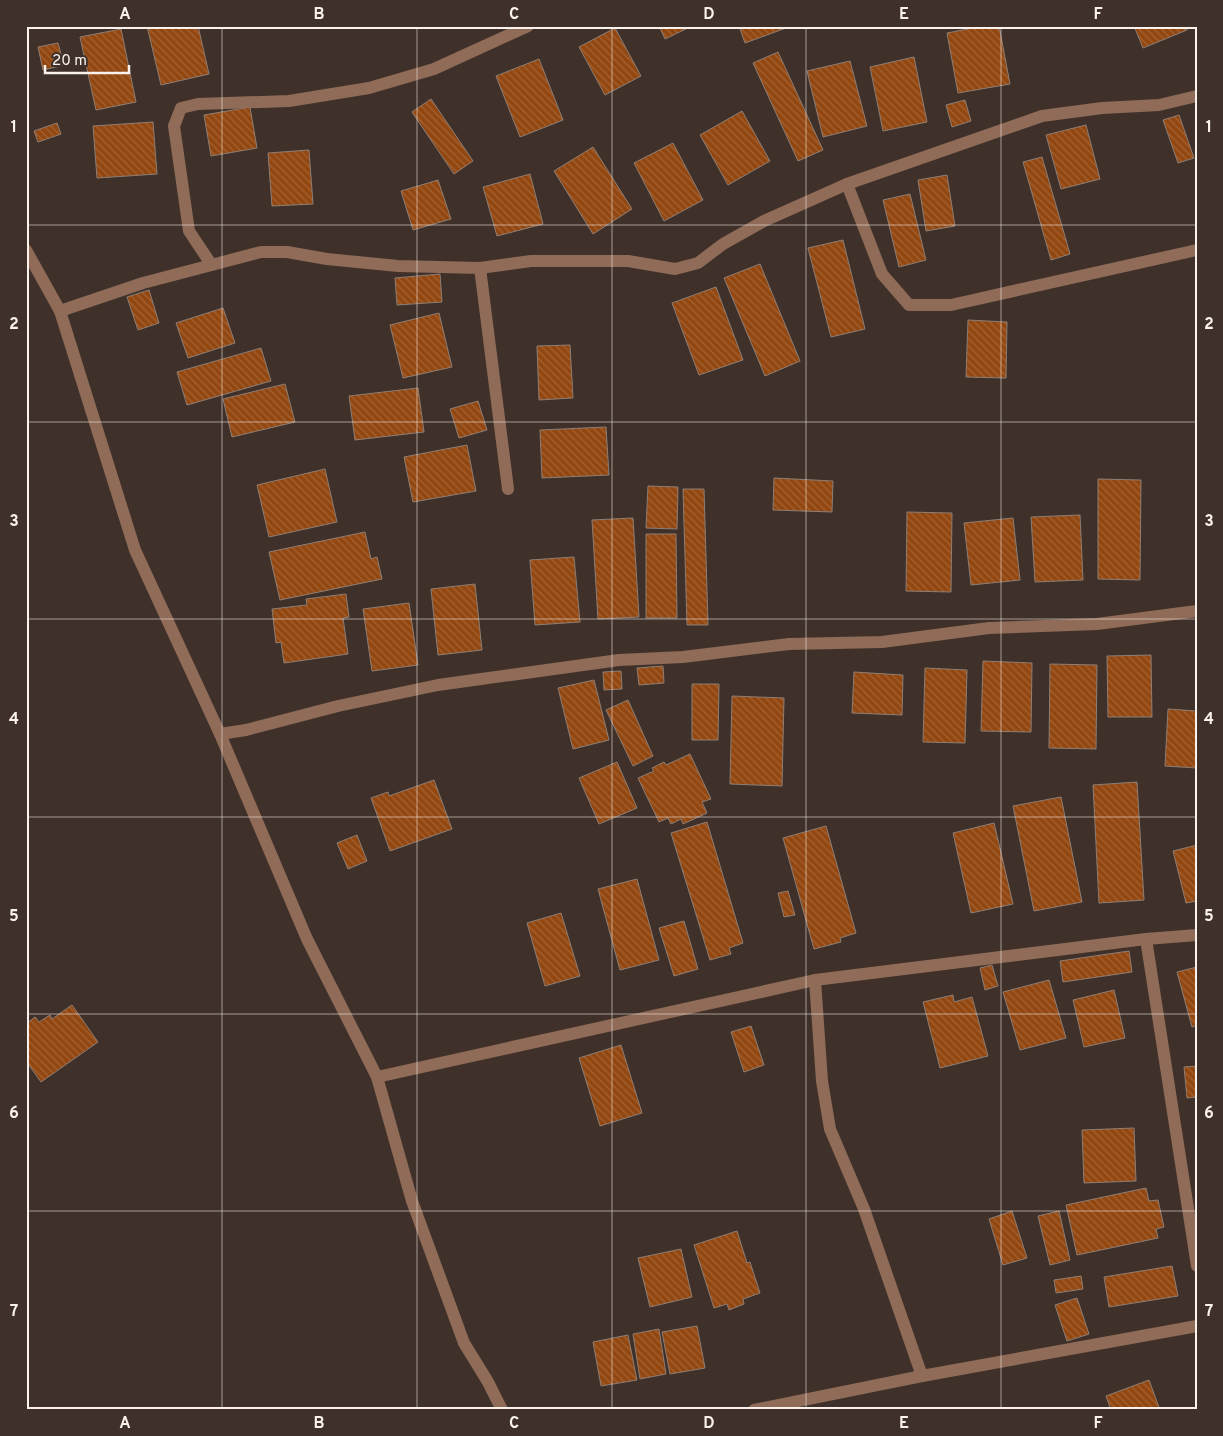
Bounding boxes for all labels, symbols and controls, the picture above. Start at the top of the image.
text: A [119,5,131,25]
text: B [313,5,325,25]
text: C [509,5,519,25]
text: D [703,5,715,25]
text: E [899,5,909,25]
text: F [1093,5,1103,25]
scale bar [45,42,129,74]
text: 20 m [52,52,87,71]
text: 1 [11,118,17,138]
text: 1 [1206,118,1212,138]
text: 2 [9,315,19,335]
text: 2 [1204,315,1214,335]
text: 3 [9,512,19,532]
text: 3 [1204,512,1214,532]
text: 4 [9,710,19,730]
text: 4 [1204,710,1214,730]
text: 5 [9,907,19,927]
text: 5 [1204,907,1214,927]
text: 6 [9,1104,19,1124]
text: 6 [1204,1104,1214,1124]
text: 7 [10,1302,18,1322]
text: 7 [1205,1302,1213,1322]
text: A [119,1414,131,1434]
text: B [313,1414,325,1434]
text: C [509,1414,519,1434]
text: D [703,1414,715,1434]
text: E [899,1414,909,1434]
text: F [1093,1414,1103,1434]

